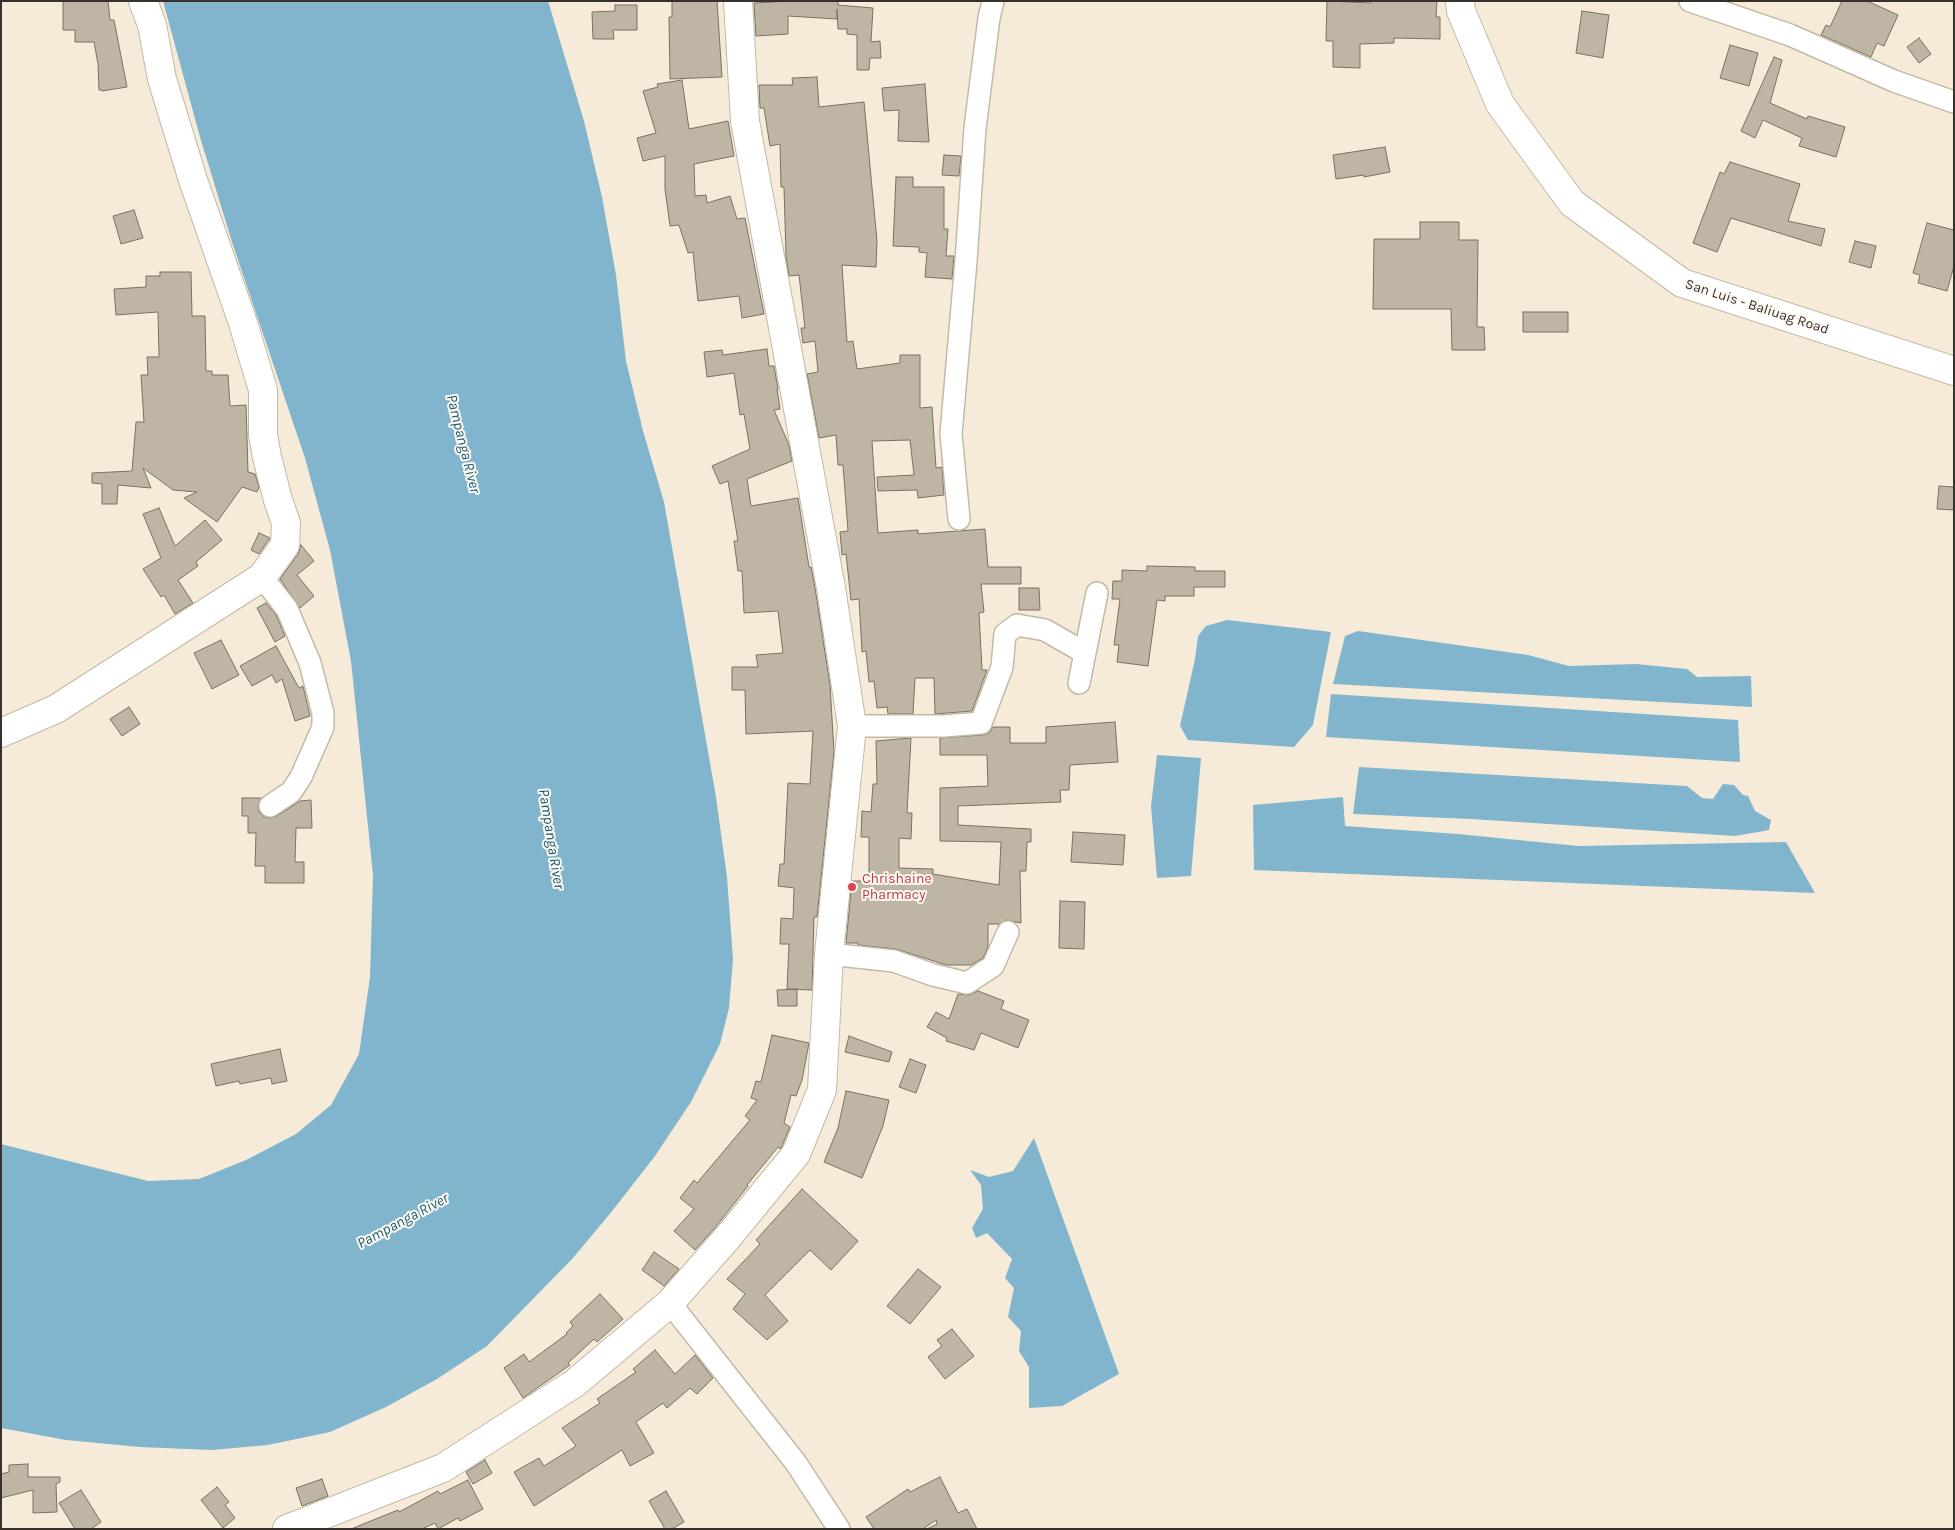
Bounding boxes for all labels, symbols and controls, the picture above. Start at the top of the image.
street label: San Luis - Baliuag Road [1683,276,1831,338]
water label: Pampanga River [442,393,484,495]
water label: Pampanga River [534,788,568,890]
place label: Chrishaine Pharmacy [862,871,932,904]
marker: Chrishaine Pharmacy [846,881,858,893]
water label: Pampanga River [354,1189,452,1253]

